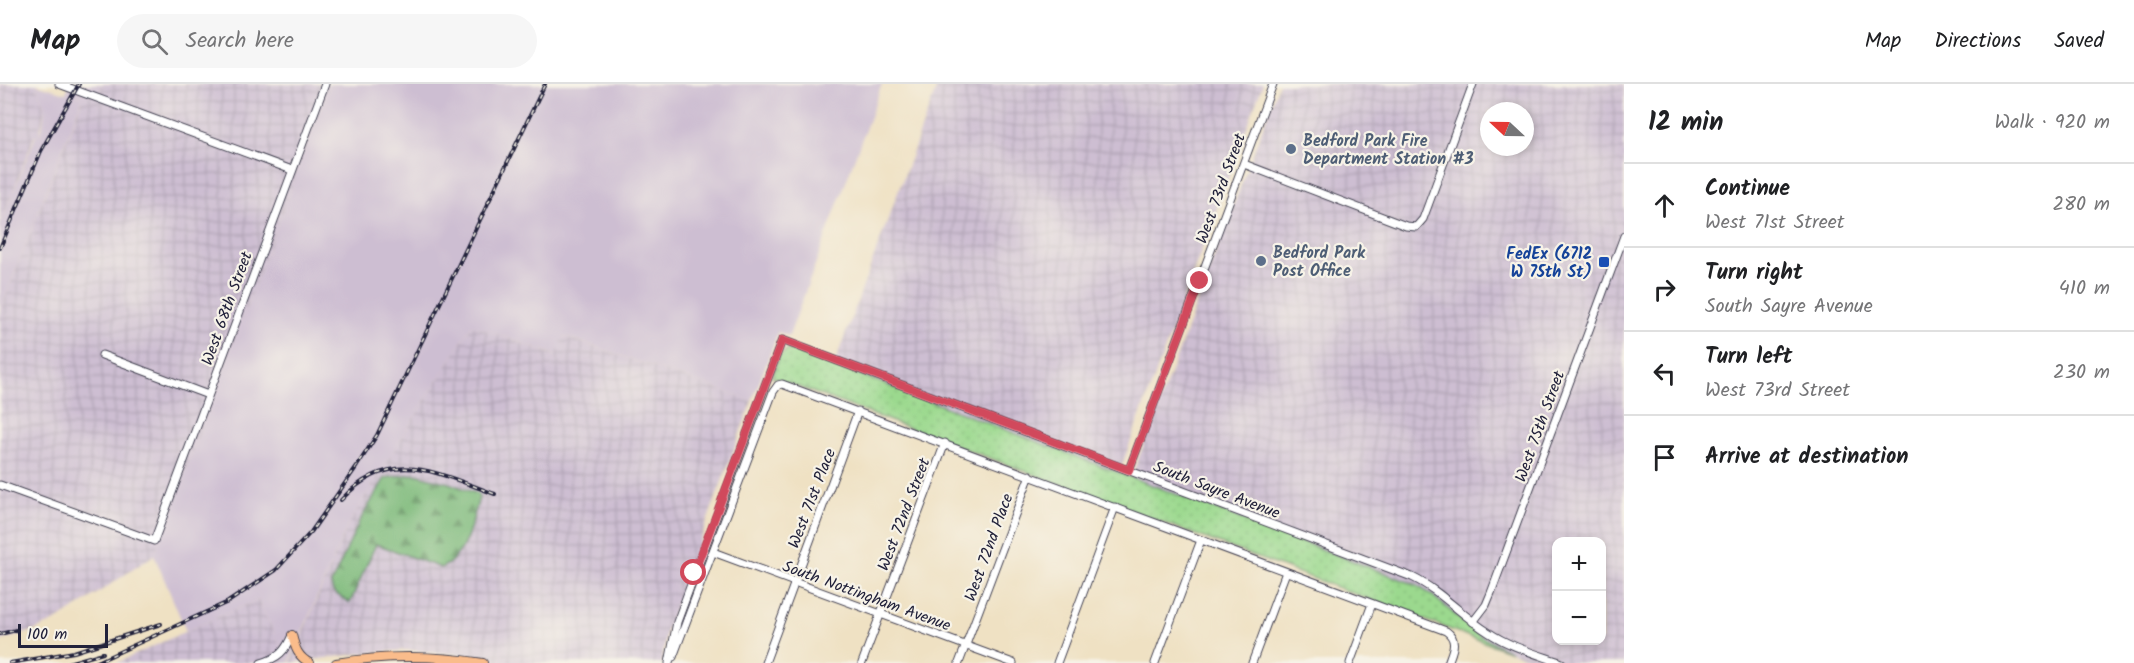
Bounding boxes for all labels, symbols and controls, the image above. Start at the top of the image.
search box [117,14,537,68]
text: Map [30,19,81,64]
text: Search here [186,24,294,59]
icon: search [138,25,171,58]
text: Map [1865,25,1901,58]
text: Directions [1934,25,2021,58]
text: Saved [2054,25,2104,58]
north arrow [1480,102,1534,156]
text: 12 min [1648,102,1723,144]
text: Walk · 920 m [1995,107,2110,139]
street label: West 73rd Street [1190,129,1253,247]
place label: Bedford Park Fire Department Station #3 [1303,129,1474,172]
marker: Bedford Park Fire Department Station #3 [1284,142,1298,156]
text: Continue [1705,172,1790,207]
icon: ahead [1648,189,1681,222]
text: 280 m [2052,189,2110,221]
text: West 71st Street [1705,207,1844,239]
place label: Bedford Park Post Office [1273,241,1366,284]
place label: FedEx (6712 W 75th St) [1506,242,1592,285]
street label: West 68th Street [195,247,260,369]
marker: Bedford Park Post Office [1254,254,1268,268]
marker: FedEx (6712 W 75th St) [1597,255,1611,269]
text: Turn right [1705,256,1803,291]
route end [1186,267,1212,293]
icon: right [1648,273,1681,306]
text: 410 m [2059,273,2110,305]
text: South Sayre Avenue [1705,291,1873,323]
text: Turn left [1705,340,1792,375]
icon: left [1648,357,1681,390]
text: 230 m [2053,357,2110,389]
street label: West 75th Street [1509,367,1572,486]
text: West 73rd Street [1705,375,1850,407]
text: Arrive at destination [1705,440,1908,475]
icon: arrive [1648,441,1681,474]
street label: West 71st Place [782,445,843,552]
street label: West 72nd Street [871,454,938,575]
street label: South Sayre Avenue [1149,455,1284,526]
street label: West 72nd Place [958,490,1021,605]
map controls [1552,537,1606,645]
button: + [1552,537,1606,591]
street label: South Nottingham Avenue [779,554,954,638]
route start [680,559,706,585]
button: − [1552,591,1606,645]
scale bar [18,621,108,648]
text: 100 m [27,622,67,647]

